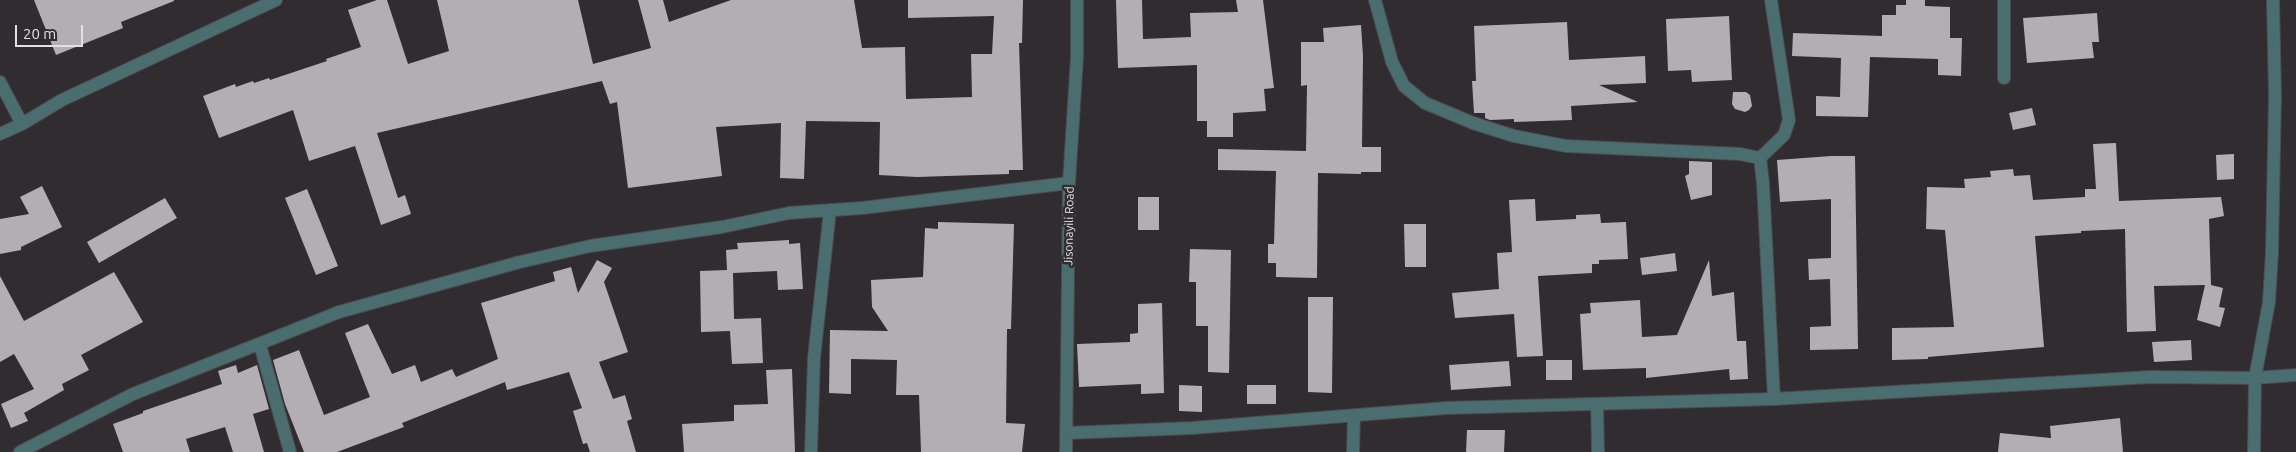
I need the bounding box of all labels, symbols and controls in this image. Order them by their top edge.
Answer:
scale bar [18,15,85,47]
text: 20 m [23,25,56,42]
street label: Jisonayili Road [1061,186,1077,266]

